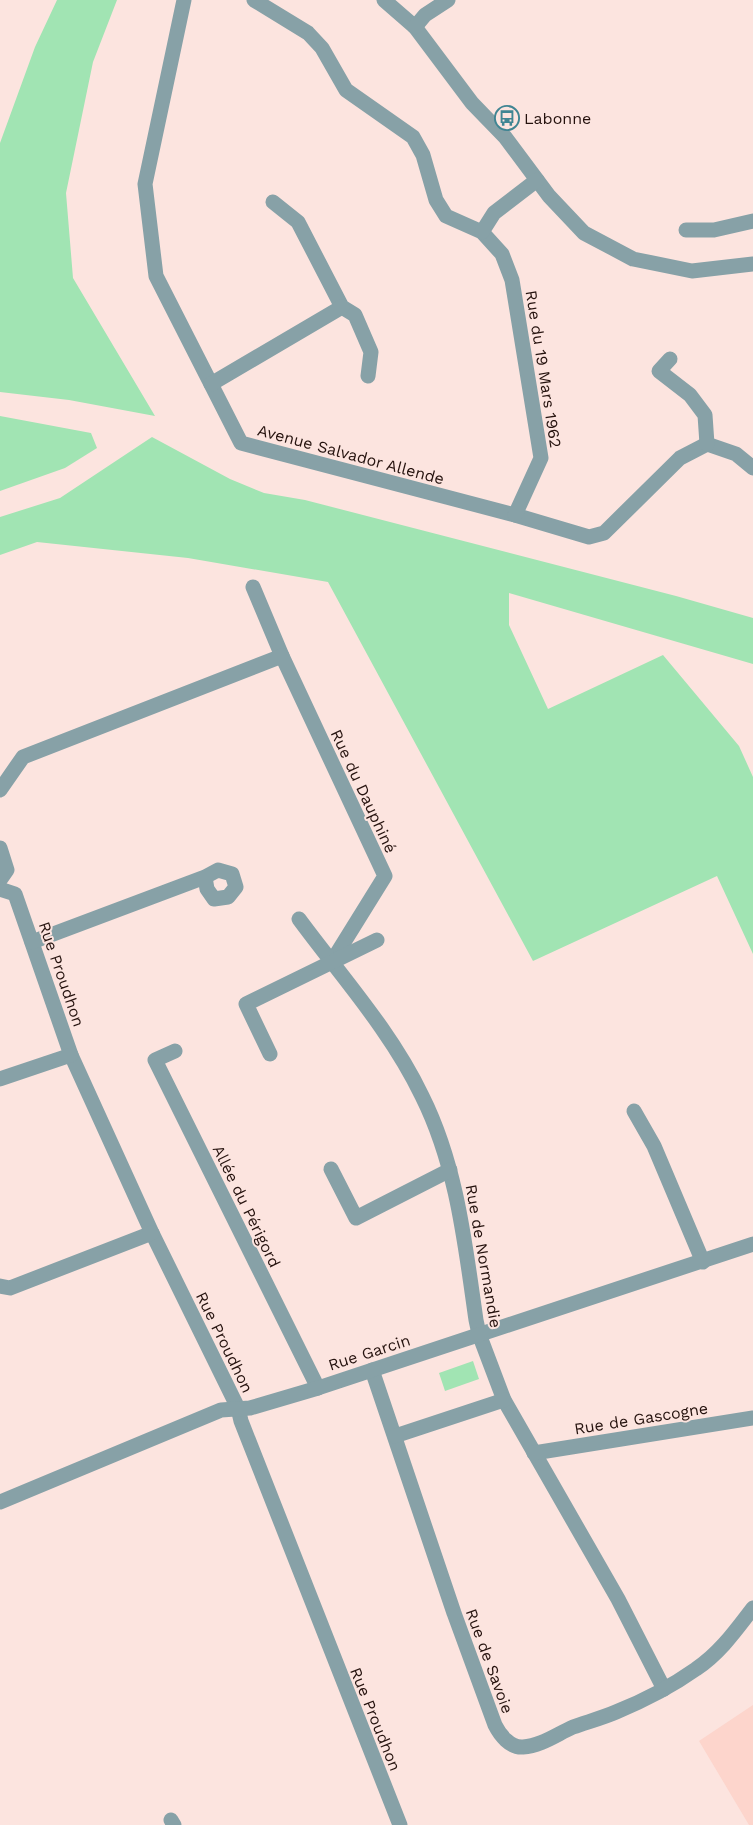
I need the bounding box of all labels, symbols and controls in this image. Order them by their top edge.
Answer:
bus stop icon: Labonne [494,105,520,131]
place label: Labonne [524,109,591,128]
street label: Rue du 19 Mars 1962 [522,289,565,449]
street label: Avenue Salvador Allende [256,420,446,489]
street label: Rue du Dauphiné [327,726,401,856]
street label: Rue Proudhon [35,919,88,1029]
street label: Allée du Périgord [209,1142,284,1270]
street label: Rue de Normandie [462,1183,505,1329]
street label: Rue Proudhon [192,1289,257,1396]
street label: Rue Garcin [326,1330,413,1375]
street label: Rue de Gascogne [573,1399,709,1438]
street label: Rue de Savoie [462,1606,517,1716]
street label: Rue Proudhon [346,1665,405,1774]

